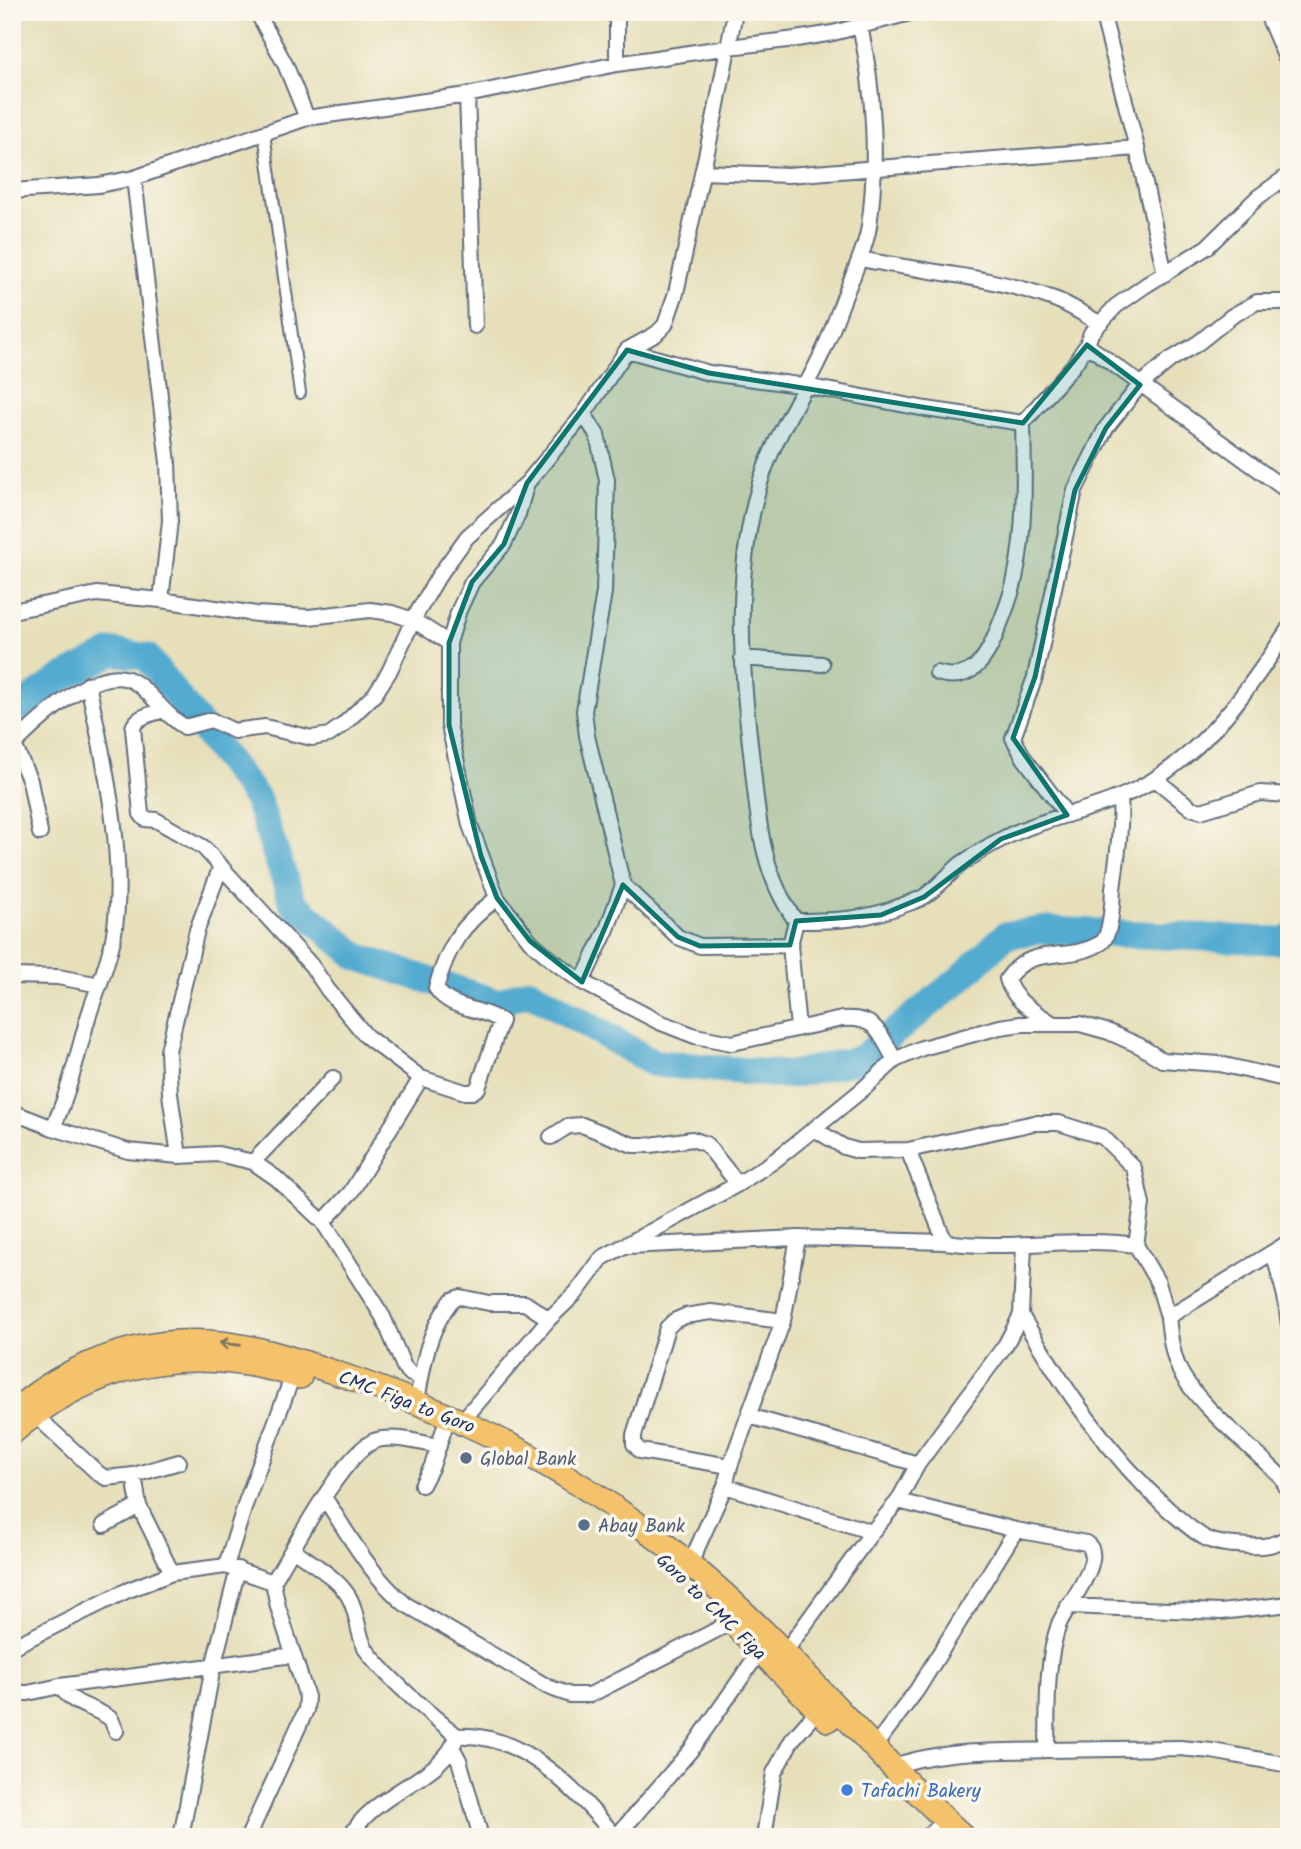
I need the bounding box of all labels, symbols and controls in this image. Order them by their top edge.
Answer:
one-way arrow [220,1338,242,1351]
street label: CMC Figa to Goro [334,1363,479,1443]
place label: Global Bank [480,1445,576,1475]
marker: Global Bank [458,1450,474,1466]
place label: Abay Bank [598,1512,685,1542]
marker: Abay Bank [576,1517,592,1533]
street label: Goro to CMC Figa [648,1547,773,1668]
place label: Tafachi Bakery [861,1777,982,1807]
marker: Tafachi Bakery [839,1782,855,1798]

